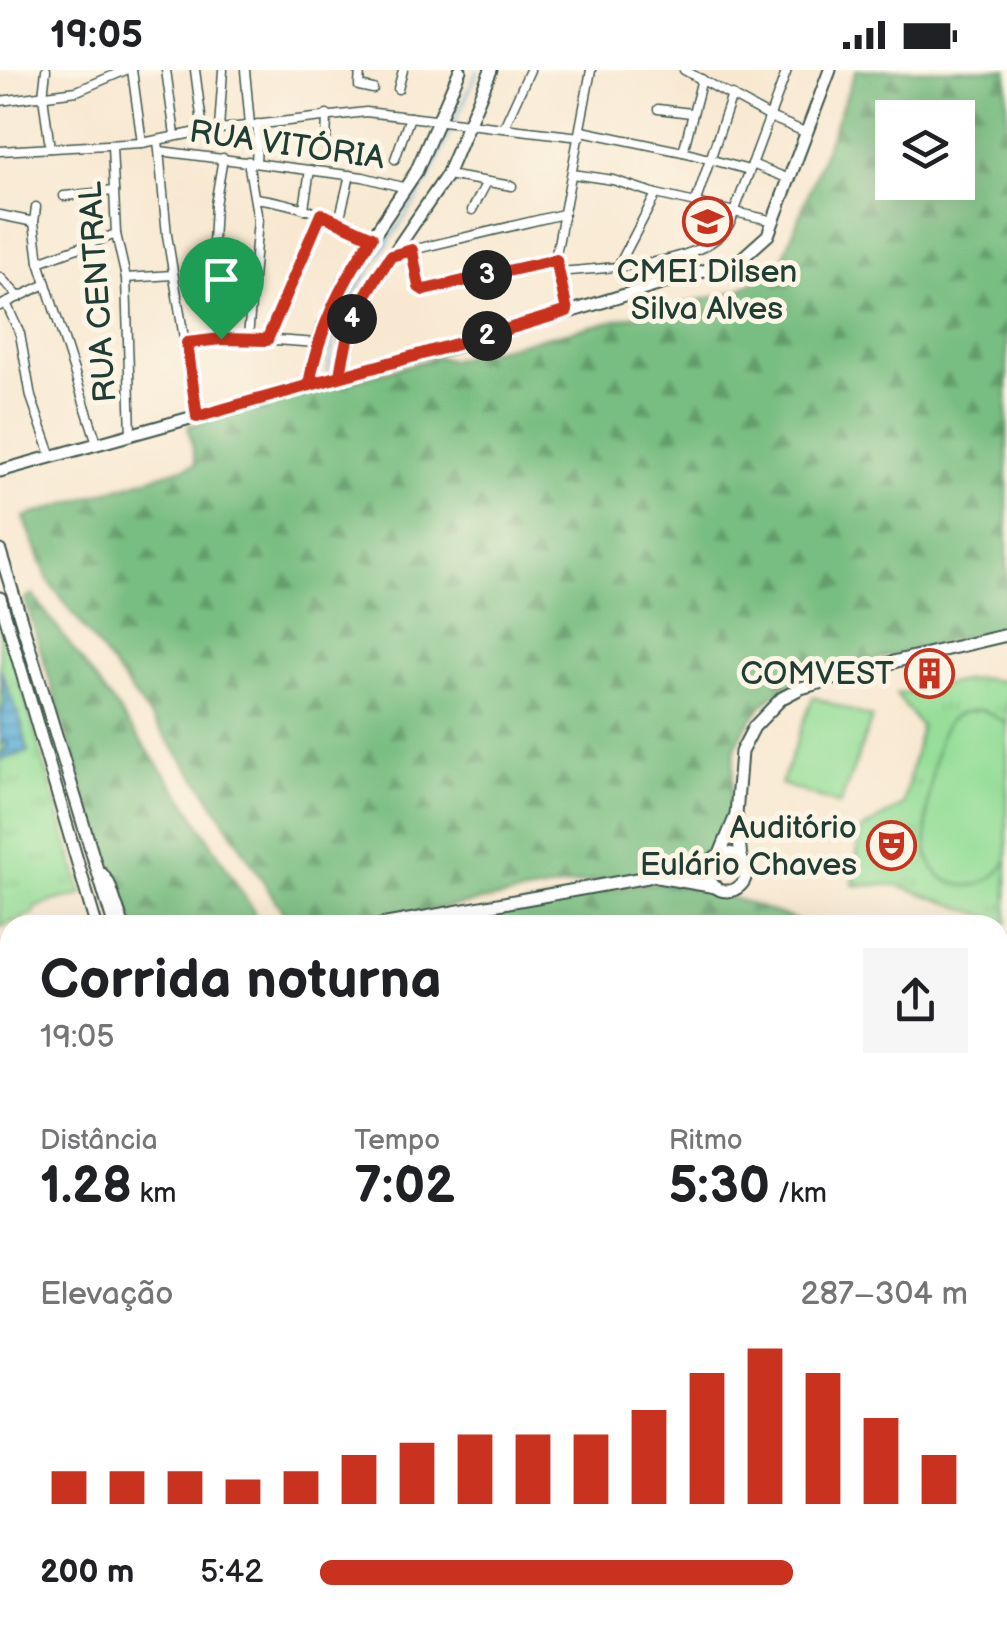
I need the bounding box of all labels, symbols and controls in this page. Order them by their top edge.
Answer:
text: 19:05 [50,13,143,58]
map controls [875,100,975,200]
button: layers [875,100,975,200]
street label: RUA VITÓRIA [187,112,387,179]
street label: RUA CENTRAL [71,180,126,404]
school or university icon: CMEI Dilsen Silva Alves [681,195,733,247]
pin [179,237,264,340]
pin: 3 [462,250,512,300]
icon: arrive [194,252,249,307]
place label: CMEI Dilsen Silva Alves [617,253,797,329]
text: 3 [479,258,495,291]
pin: 4 [327,294,377,344]
text: 4 [344,302,360,335]
pin: 2 [462,311,512,361]
text: 2 [479,319,495,352]
building icon: COMVEST [903,647,955,699]
place label: COMVEST [740,655,894,694]
place label: Auditório Eulário Chaves [640,809,857,885]
theatre icon: Auditório Eulário Chaves [866,819,918,871]
text: Corrida noturna [40,947,442,1014]
button: share [863,948,968,1053]
text: 19:05 [40,1018,115,1057]
text: Distância [40,1124,158,1157]
text: Tempo [354,1124,440,1157]
text: Ritmo [669,1124,743,1157]
text: 1.28 [40,1157,132,1217]
text: 7:02 [354,1157,455,1217]
text: 5:30 [669,1157,770,1217]
text: km [132,1177,177,1210]
text: /km [770,1177,827,1210]
text: Elevação [40,1275,173,1314]
text: 287–304 m [801,1275,968,1314]
text: 200 m [40,1553,134,1592]
text: 5:42 [200,1553,263,1592]

